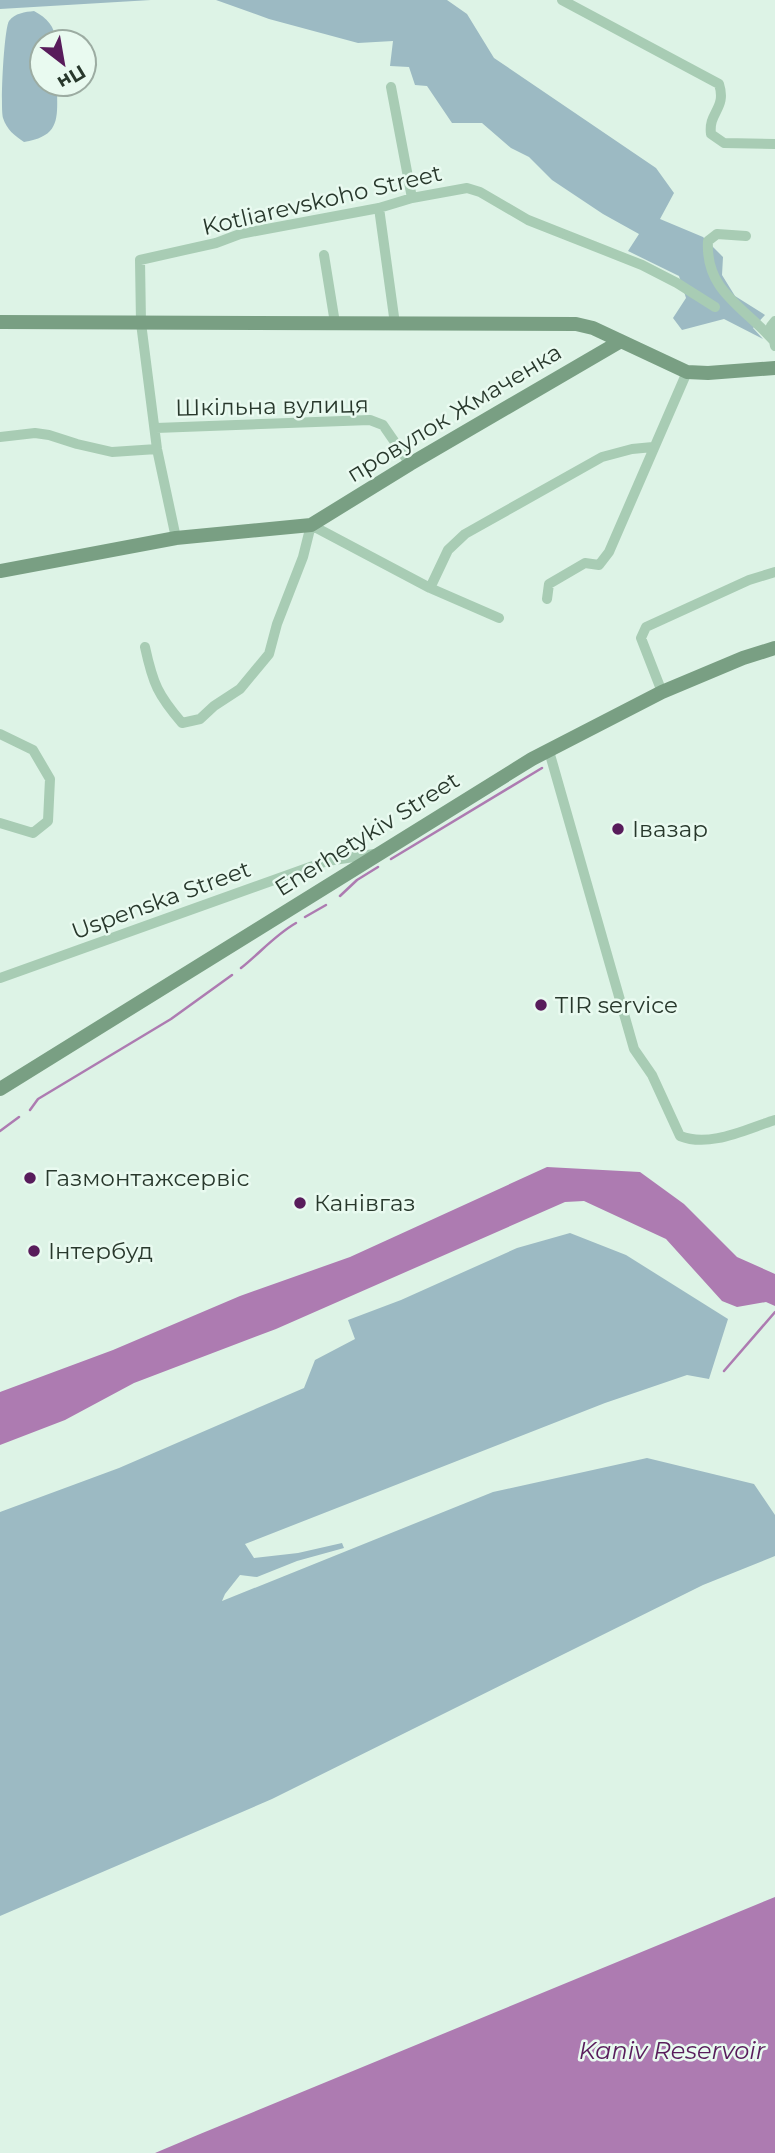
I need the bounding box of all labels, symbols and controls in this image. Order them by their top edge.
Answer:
north arrow [28,28,98,98]
text: Пн [53,60,90,94]
street label: Kotliarevskoho Street [200,159,444,241]
street label: провулок Жмаченка [342,338,566,488]
street label: Шкільна вулиця [175,390,369,422]
street label: Enerhetykiv Street [270,766,464,902]
place label: Івазар [632,815,708,843]
marker: Івазар [610,821,626,837]
street label: Uspenska Street [68,855,254,945]
place label: TIR service [555,991,678,1019]
marker: TIR service [533,997,549,1013]
place label: Газмонтажсервіс [44,1164,249,1192]
marker: Газмонтажсервіс [22,1170,38,1186]
place label: Канівгаз [314,1189,416,1217]
marker: Канівгаз [292,1195,308,1211]
place label: Інтербуд [48,1237,153,1265]
marker: Інтербуд [26,1243,42,1259]
water label: Kaniv Reservoir [579,2036,767,2065]

